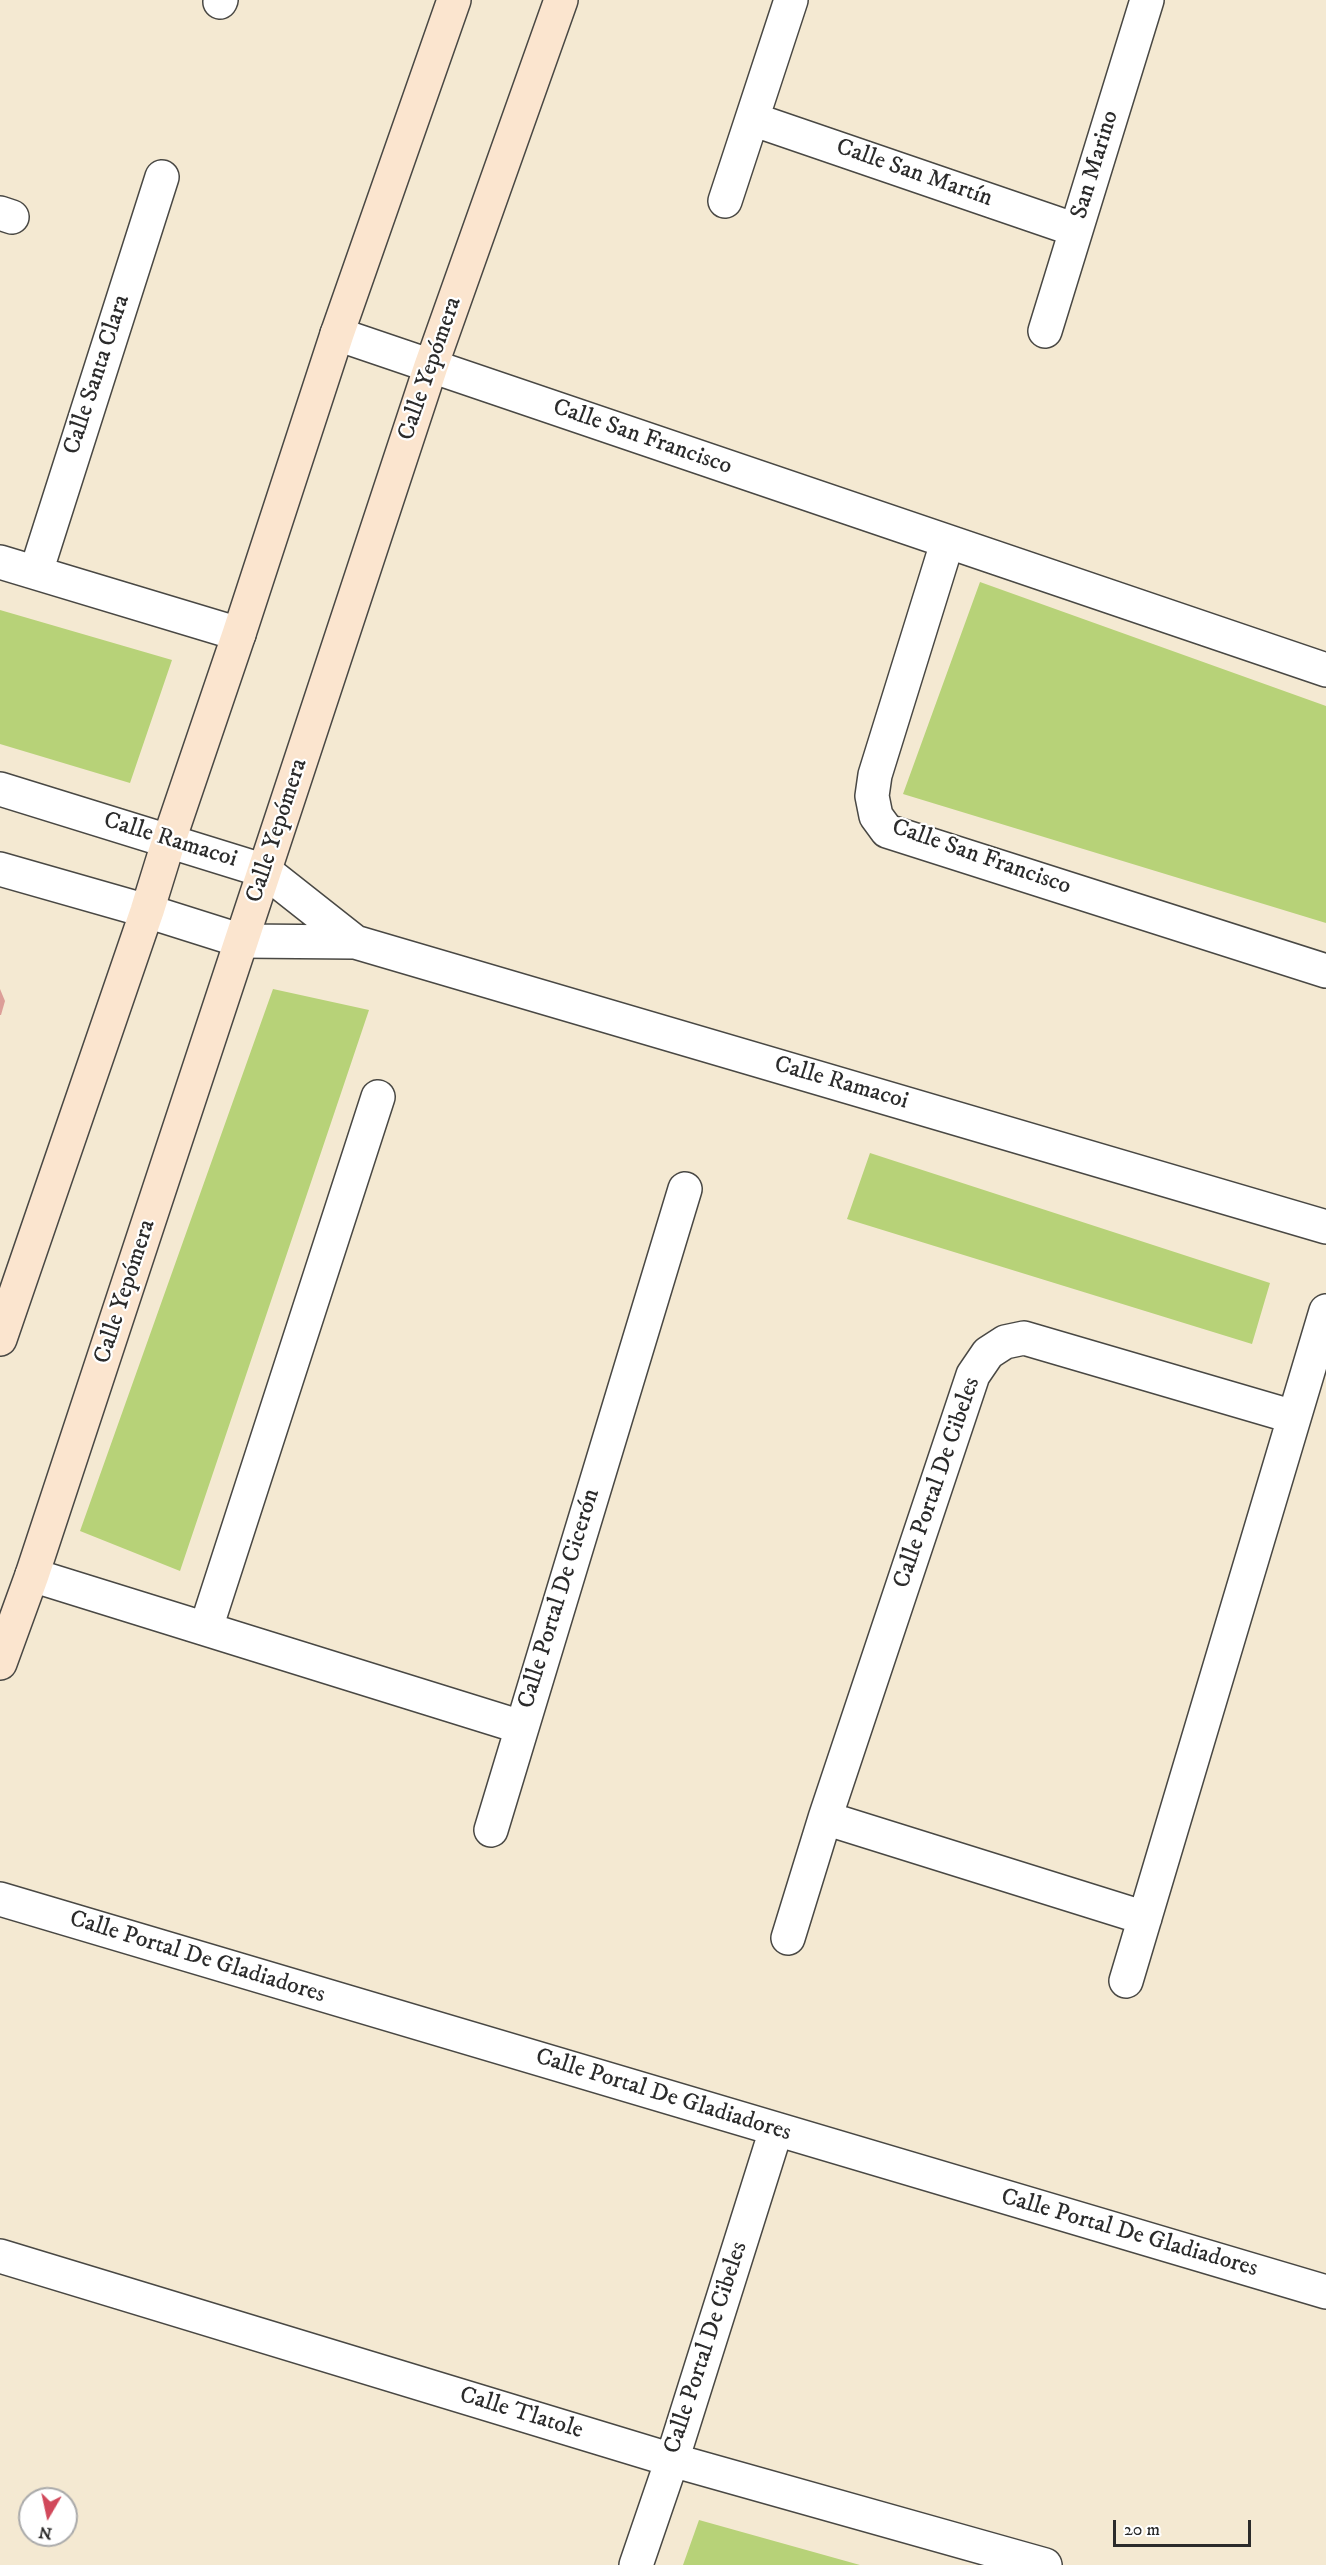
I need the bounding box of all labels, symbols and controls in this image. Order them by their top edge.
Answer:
street label: San Marino [1066,107,1126,223]
street label: Calle San Martín [832,134,996,214]
street label: Calle Santa Clara [59,291,137,459]
street label: Calle Yepómera [393,293,469,445]
street label: Calle San Francisco [549,394,735,482]
street label: Calle Yepómera [241,755,315,907]
street label: Calle Ramacoi [100,807,240,875]
street label: Calle San Francisco [888,814,1074,902]
street label: Calle Ramacoi [771,1051,911,1117]
street label: Calle Yepómera [89,1216,163,1368]
street label: Calle Portal De Cibeles [888,1374,988,1592]
street label: Calle Portal De Cicerón [513,1486,607,1712]
street label: Calle Portal De Gladiadores [66,1905,328,2011]
street label: Calle Portal De Gladiadores [532,2043,794,2149]
street label: Calle Portal De Gladiadores [997,2184,1261,2284]
street label: Calle Portal De Cibeles [659,2238,755,2458]
street label: Calle Tlatole [456,2382,586,2446]
north arrow [18,2487,78,2547]
scale bar [1116,2508,1254,2546]
text: 20 m [1124,2519,1160,2541]
text: N [37,2522,54,2544]

